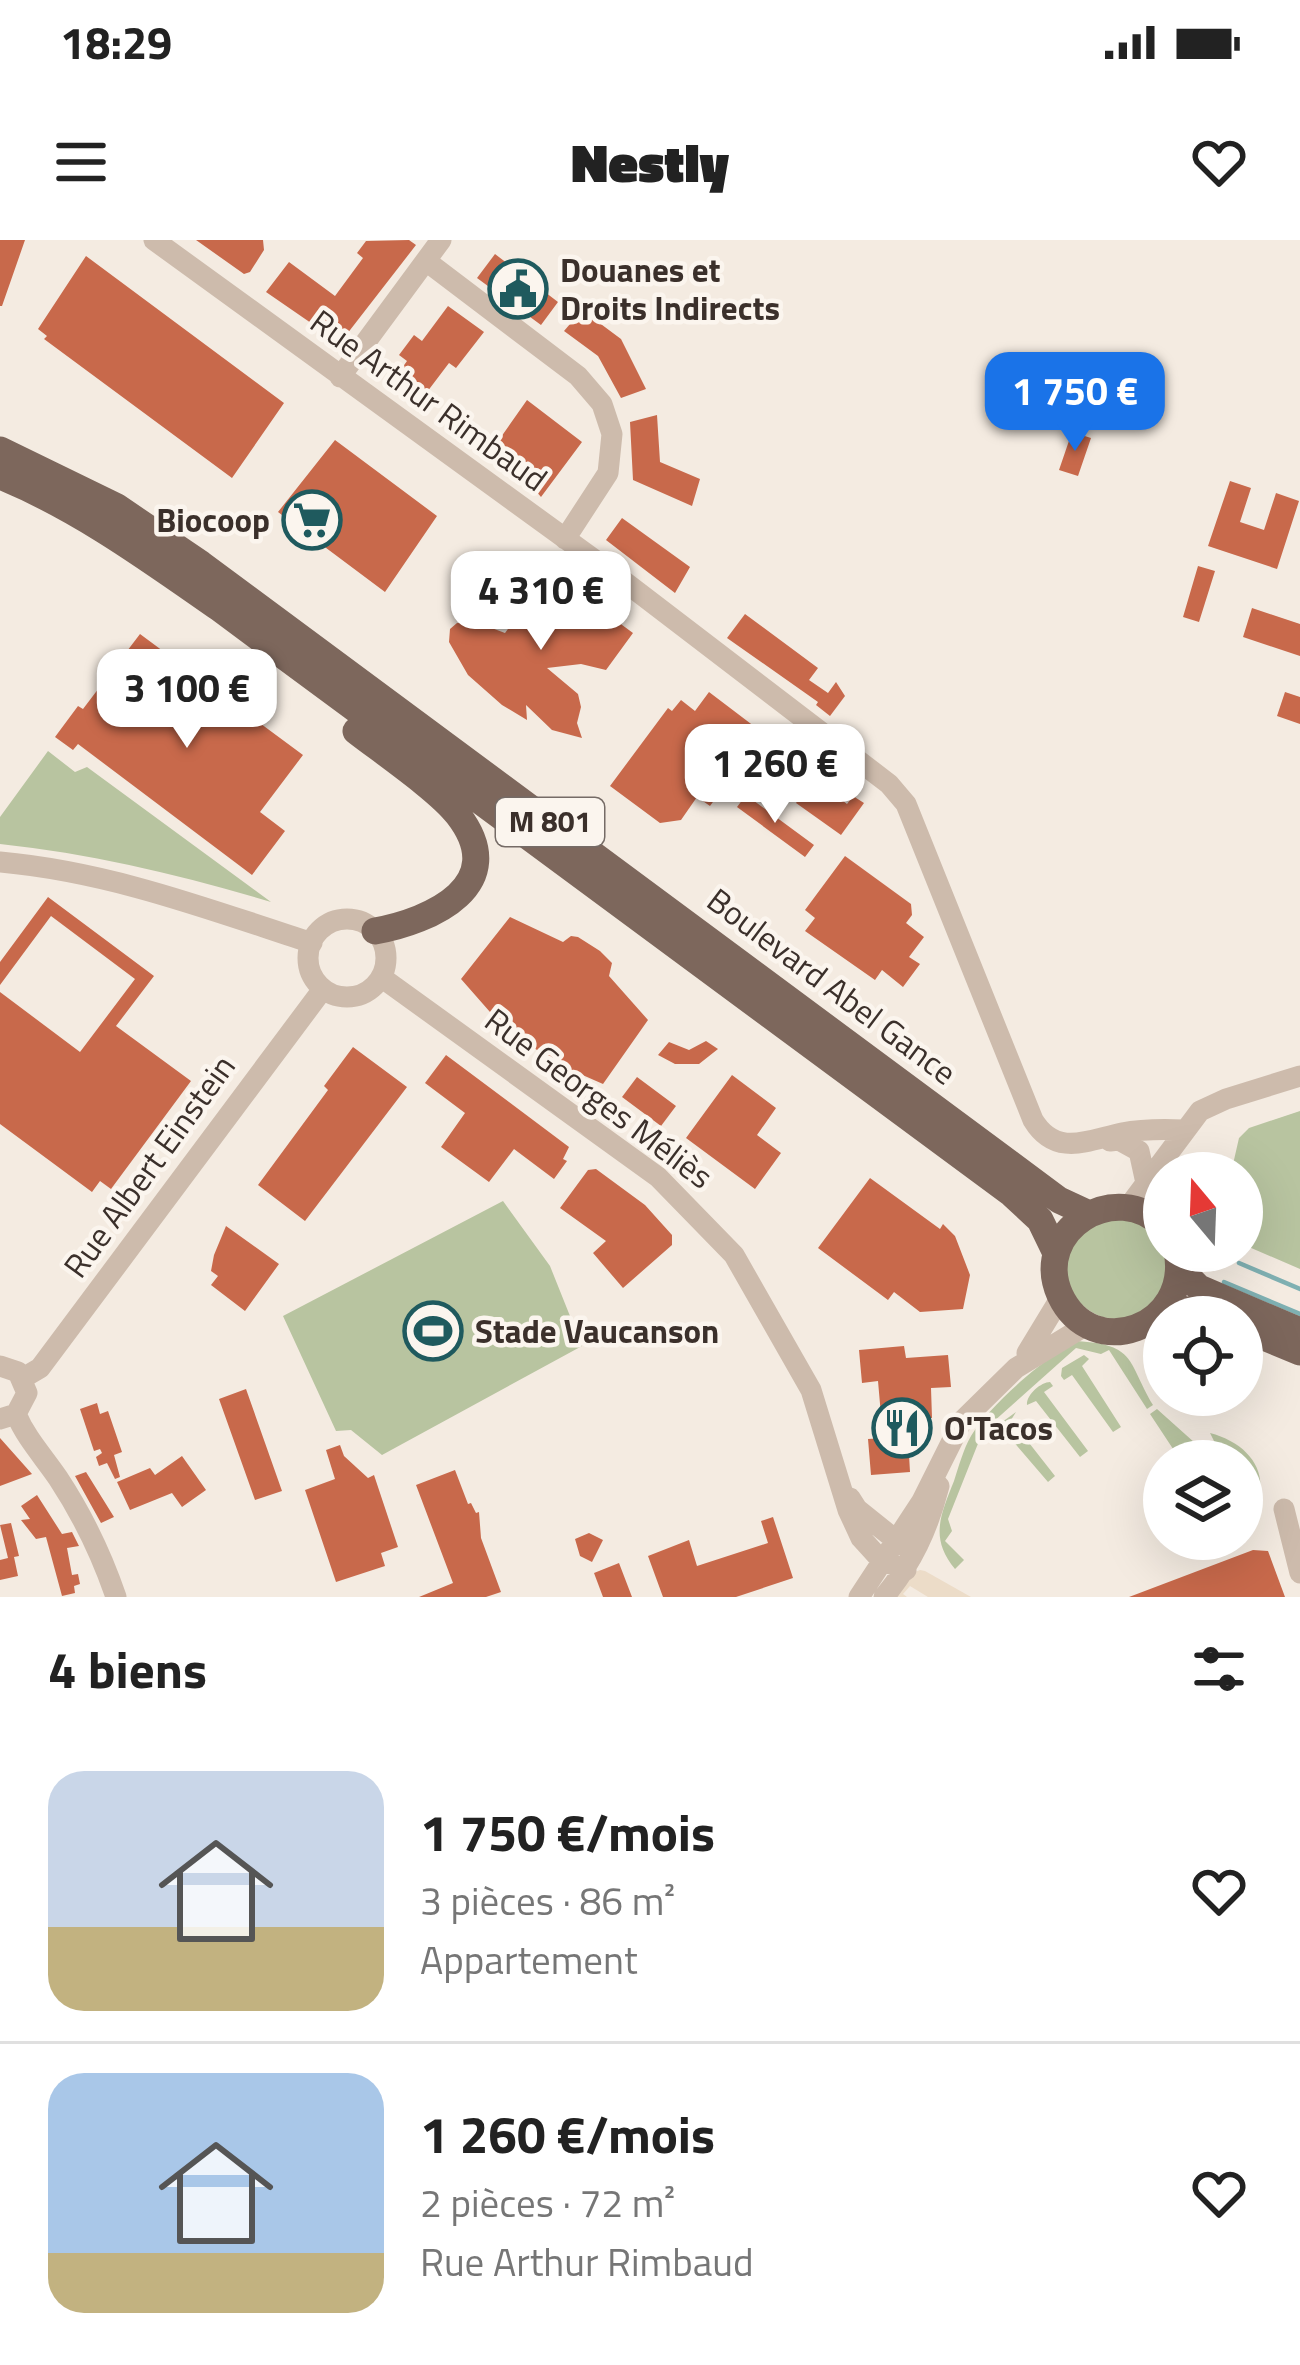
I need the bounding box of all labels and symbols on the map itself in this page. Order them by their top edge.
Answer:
place label: Douanes et Droits Indirects [560,245,780,333]
public building icon: Douanes et Droits Indirects [487,258,549,320]
street label: Rue Arthur Rimbaud [300,297,558,503]
pin: 1 750 € [964,352,1186,454]
supermarket icon: Biocoop [281,489,343,551]
place label: Biocoop [156,495,270,545]
pin: 4 310 € [430,551,652,653]
pin: 3 100 € [76,649,298,751]
pin: 1 260 € [664,724,886,826]
road number: M 801 [496,798,604,846]
street label: Boulevard Abel Gance [697,875,967,1097]
street label: Rue Georges Méliès [474,995,724,1201]
street label: Rue Albert Einstein [51,1044,247,1288]
north arrow [1143,1152,1263,1272]
sports icon: Stade Vaucanson [402,1300,464,1362]
place label: Stade Vaucanson [475,1306,719,1356]
restaurant icon: O'Tacos [871,1397,933,1459]
place label: O'Tacos [944,1403,1053,1453]

